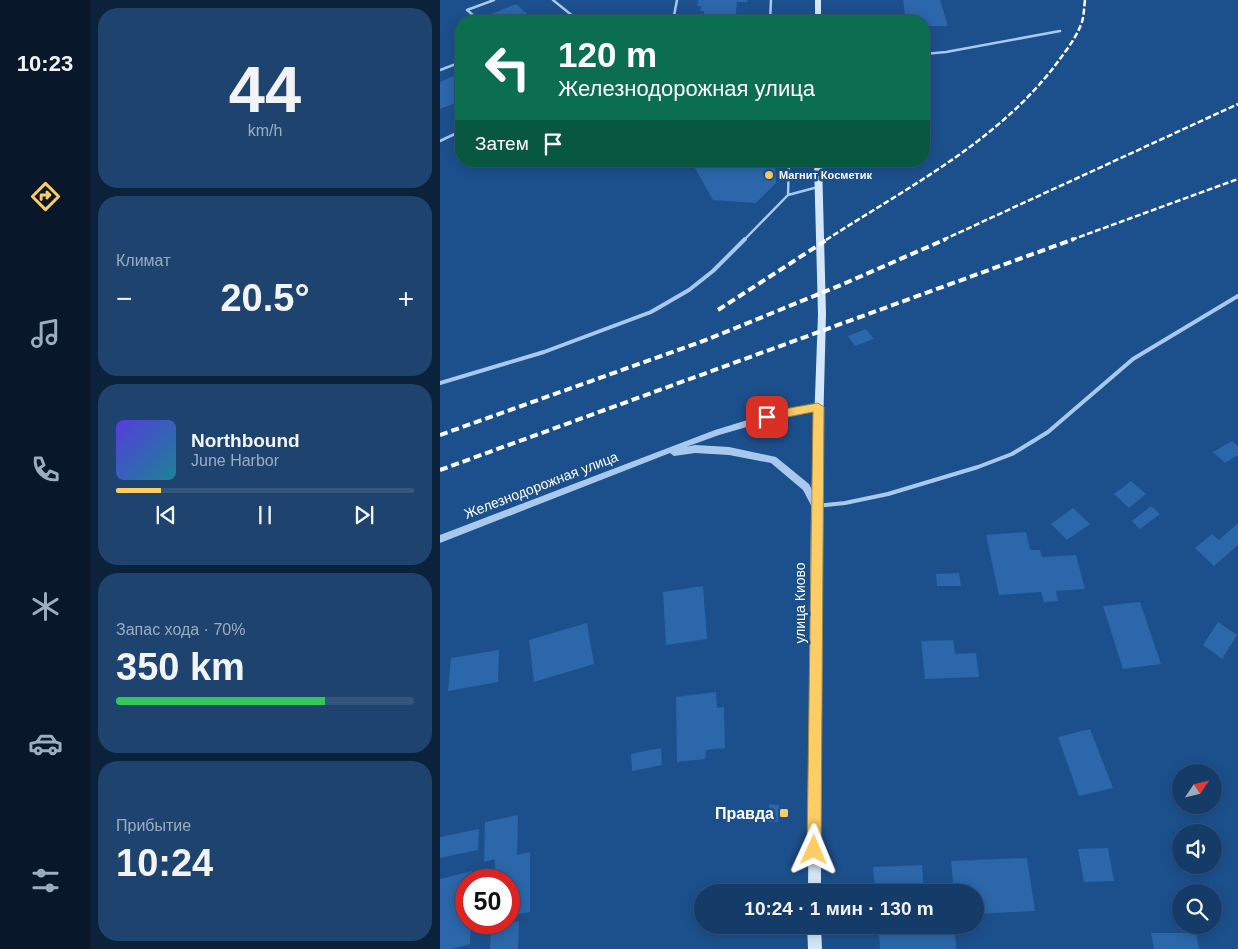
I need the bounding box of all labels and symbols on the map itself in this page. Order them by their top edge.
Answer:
marker: Магнит Косметик [763,169,775,181]
place label: Магнит Косметик [779,169,873,181]
pin [746,396,788,438]
street label: Железнодорожная улица [462,448,620,522]
street label: улица Киово [792,562,808,644]
north arrow [1172,764,1222,814]
place label: Правда [715,805,774,822]
marker: Правда [778,807,790,819]
position arrow [787,823,839,875]
speed limit sign: 50 [455,869,520,934]

